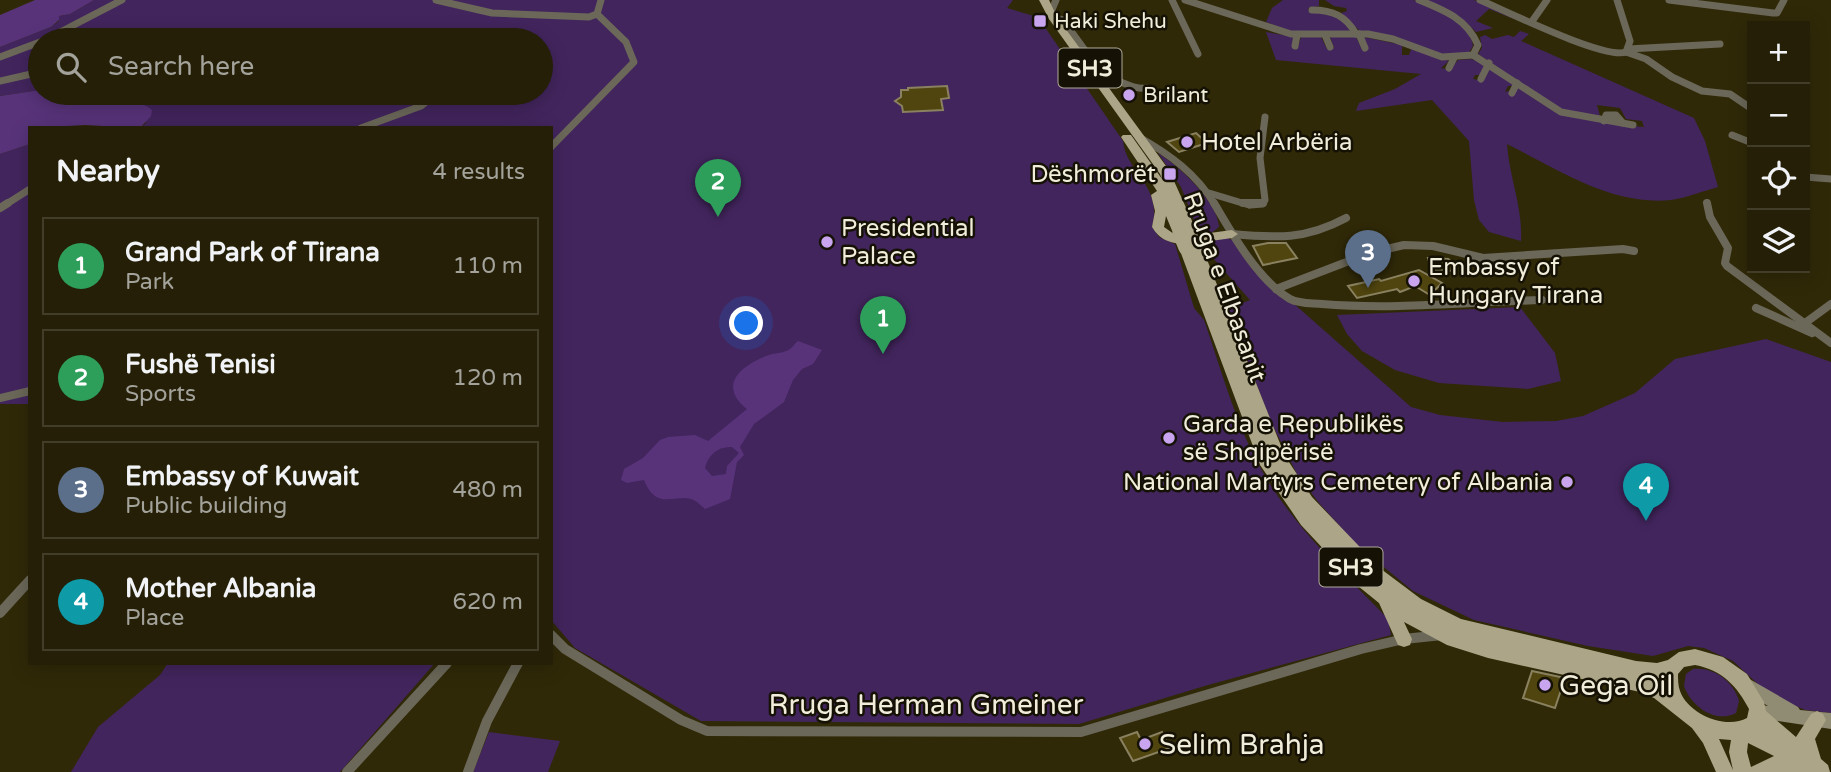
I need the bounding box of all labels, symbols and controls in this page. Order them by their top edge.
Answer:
place label: Haki Shehu [1054,9,1167,34]
marker: Haki Shehu [1032,13,1048,29]
map controls [1747,21,1810,273]
button: + [1747,21,1810,84]
search box [28,28,553,105]
icon: search [52,48,90,86]
road number: SH3 [1058,48,1122,88]
text: Search here [108,51,254,82]
place label: Brilant [1143,83,1208,108]
button: − [1747,84,1810,147]
marker: Brilant [1121,87,1137,103]
place label: Hotel Arbëria [1201,128,1352,157]
marker: Hotel Arbëria [1179,134,1195,150]
button: locate [1747,147,1810,210]
text: Nearby [56,153,160,190]
text: 4 results [432,158,525,186]
pin: 2 [695,159,741,217]
place label: Dëshmorët [1031,160,1156,189]
marker: Dëshmorët [1162,166,1178,182]
street label: Rruga e Elbasanit [1177,188,1272,386]
button: layers [1747,210,1810,273]
place label: Presidential Palace [841,214,975,271]
pin: 3 [1345,230,1391,288]
marker: Presidential Palace [819,234,835,250]
text: Grand Park of Tirana [125,237,380,268]
text: 1 [74,252,88,280]
text: 110 m [453,252,523,280]
place label: Embassy of Hungary Tirana [1428,253,1603,310]
text: Park [125,268,174,296]
marker: Embassy of Hungary Tirana [1406,273,1422,289]
pin: 1 [860,296,906,354]
your location [729,306,763,340]
text: Fushë Tenisi [125,349,276,380]
text: 2 [74,364,88,392]
text: 120 m [453,364,523,392]
text: Sports [125,380,196,408]
place label: Garda e Republikës së Shqipërisë [1183,410,1404,467]
marker: Garda e Republikës së Shqipërisë [1161,430,1177,446]
text: Embassy of Kuwait [125,461,359,492]
pin: 4 [1623,463,1669,521]
place label: National Martyrs Cemetery of Albania [1123,468,1553,497]
marker: National Martyrs Cemetery of Albania [1559,474,1575,490]
text: 3 [74,476,88,504]
text: 480 m [453,476,523,504]
text: Public building [125,492,287,520]
road number: SH3 [1320,548,1382,586]
text: Mother Albania [125,573,316,604]
text: 4 [74,588,88,616]
text: 620 m [453,588,523,616]
text: Place [125,604,184,632]
place label: Gega Oil [1559,669,1673,703]
marker: Gega Oil [1537,677,1553,693]
street label: Rruga Herman Gmeiner [769,688,1084,722]
place label: Selim Brahja [1159,728,1325,762]
marker: Selim Brahja [1137,736,1153,752]

